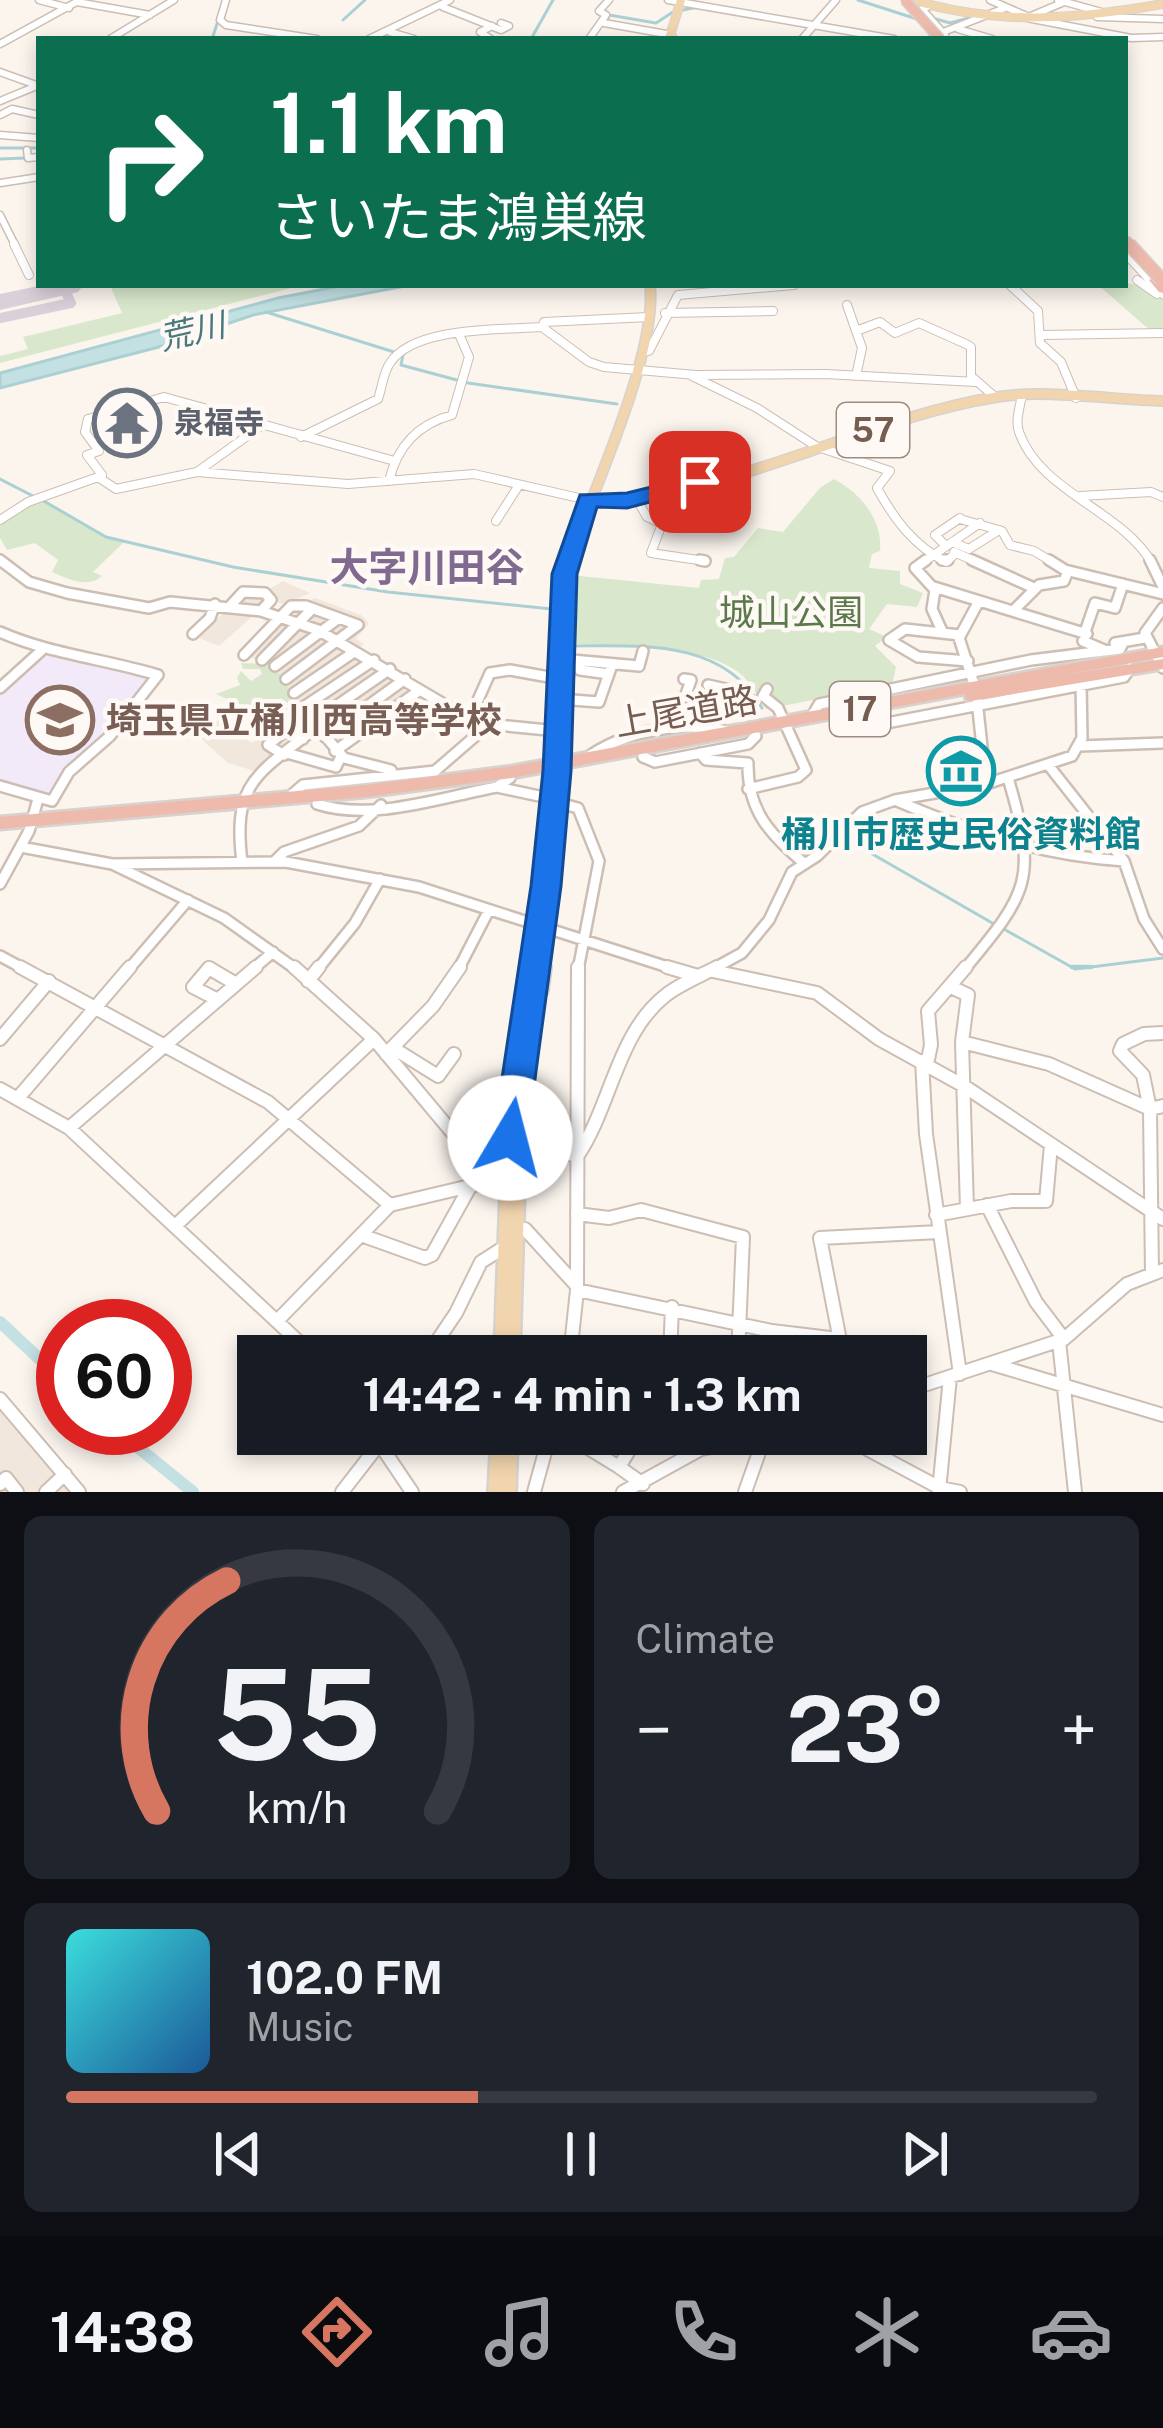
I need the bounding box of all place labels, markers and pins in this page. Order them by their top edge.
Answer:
temple icon: 泉福寺 [92,388,162,458]
place label: 泉福寺 [174,404,264,440]
pin [649,431,751,533]
school or university icon: 埼玉県立桶川西高等学校 [25,685,95,755]
place label: 埼玉県立桶川西高等学校 [106,699,502,741]
museum icon: 桶川市歴史民俗資料館 [926,736,996,806]
place label: 桶川市歴史民俗資料館 [781,813,1141,855]

